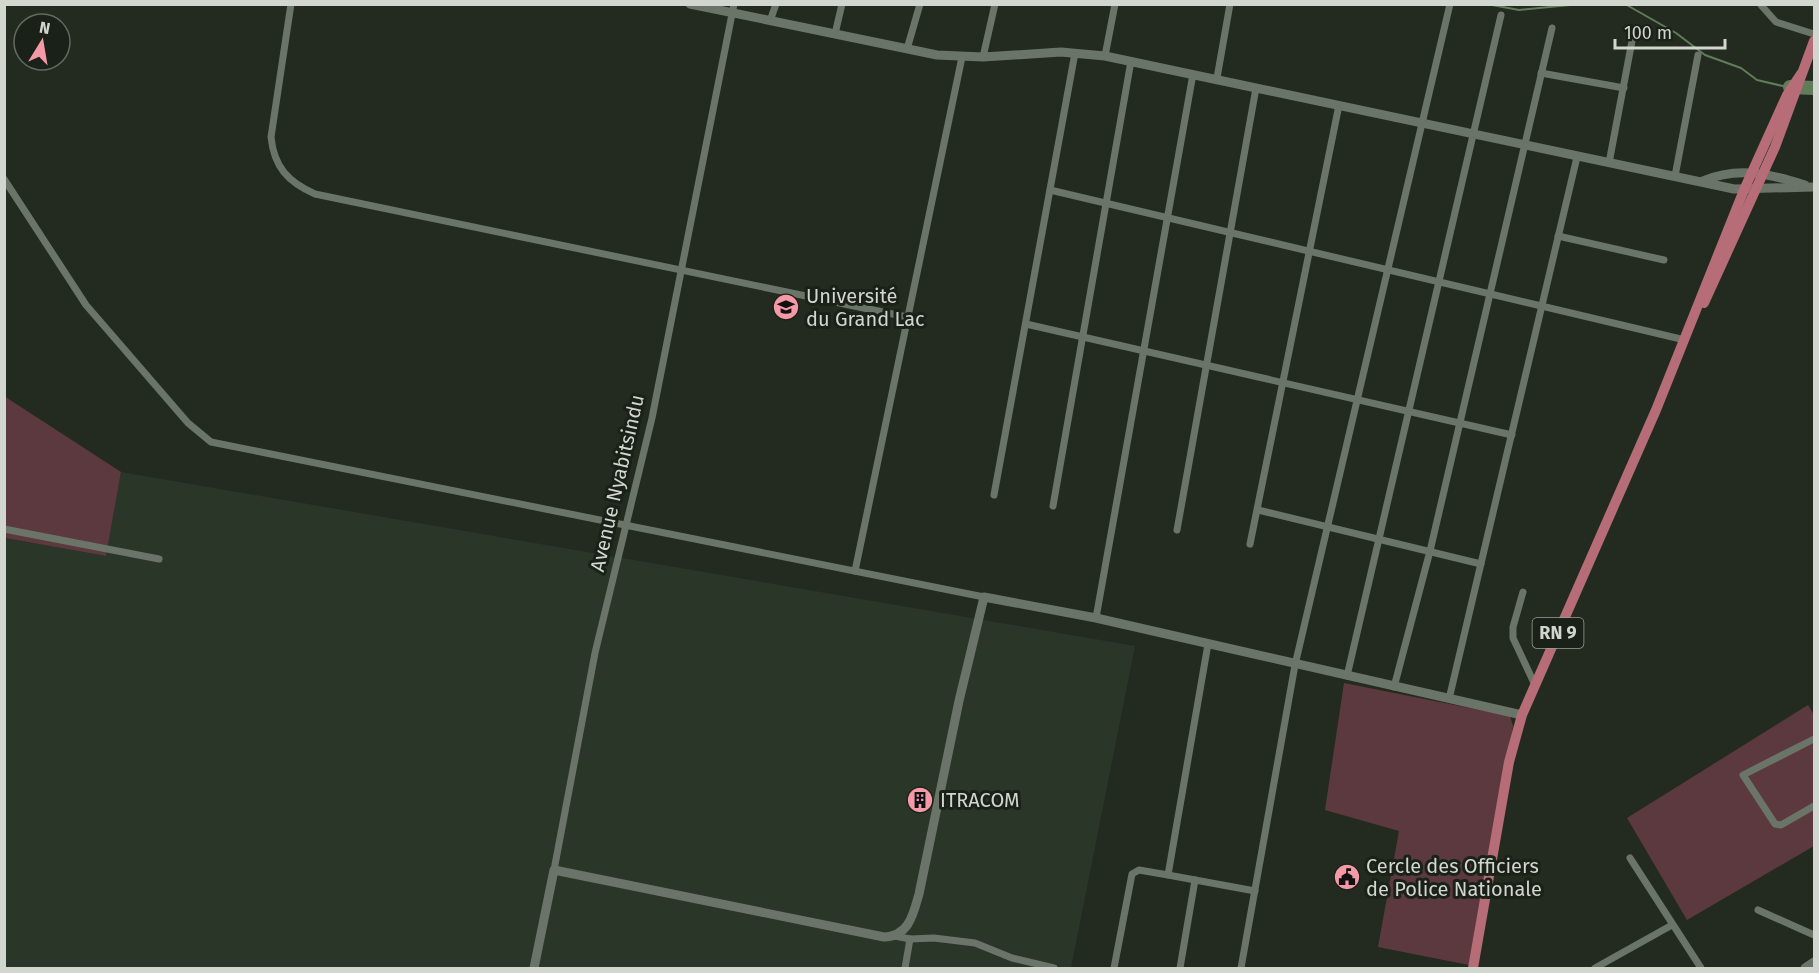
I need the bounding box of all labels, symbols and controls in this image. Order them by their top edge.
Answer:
north arrow [12,12,72,72]
scale bar [1615,12,1724,50]
text: N [38,17,52,38]
text: 100 m [1624,22,1672,44]
place label: Université du Grand Lac [806,284,925,331]
school or university icon: Université du Grand Lac [771,292,801,322]
street label: Avenue Nyabitsindu [585,392,649,574]
road number: RN 9 [1532,618,1584,648]
building icon: ITRACOM [905,785,935,815]
place label: ITRACOM [940,788,1020,812]
place label: Cercle des Officiers de Police Nationale [1366,854,1542,901]
public building icon: Cercle des Officiers de Police Nationale [1332,862,1362,892]

